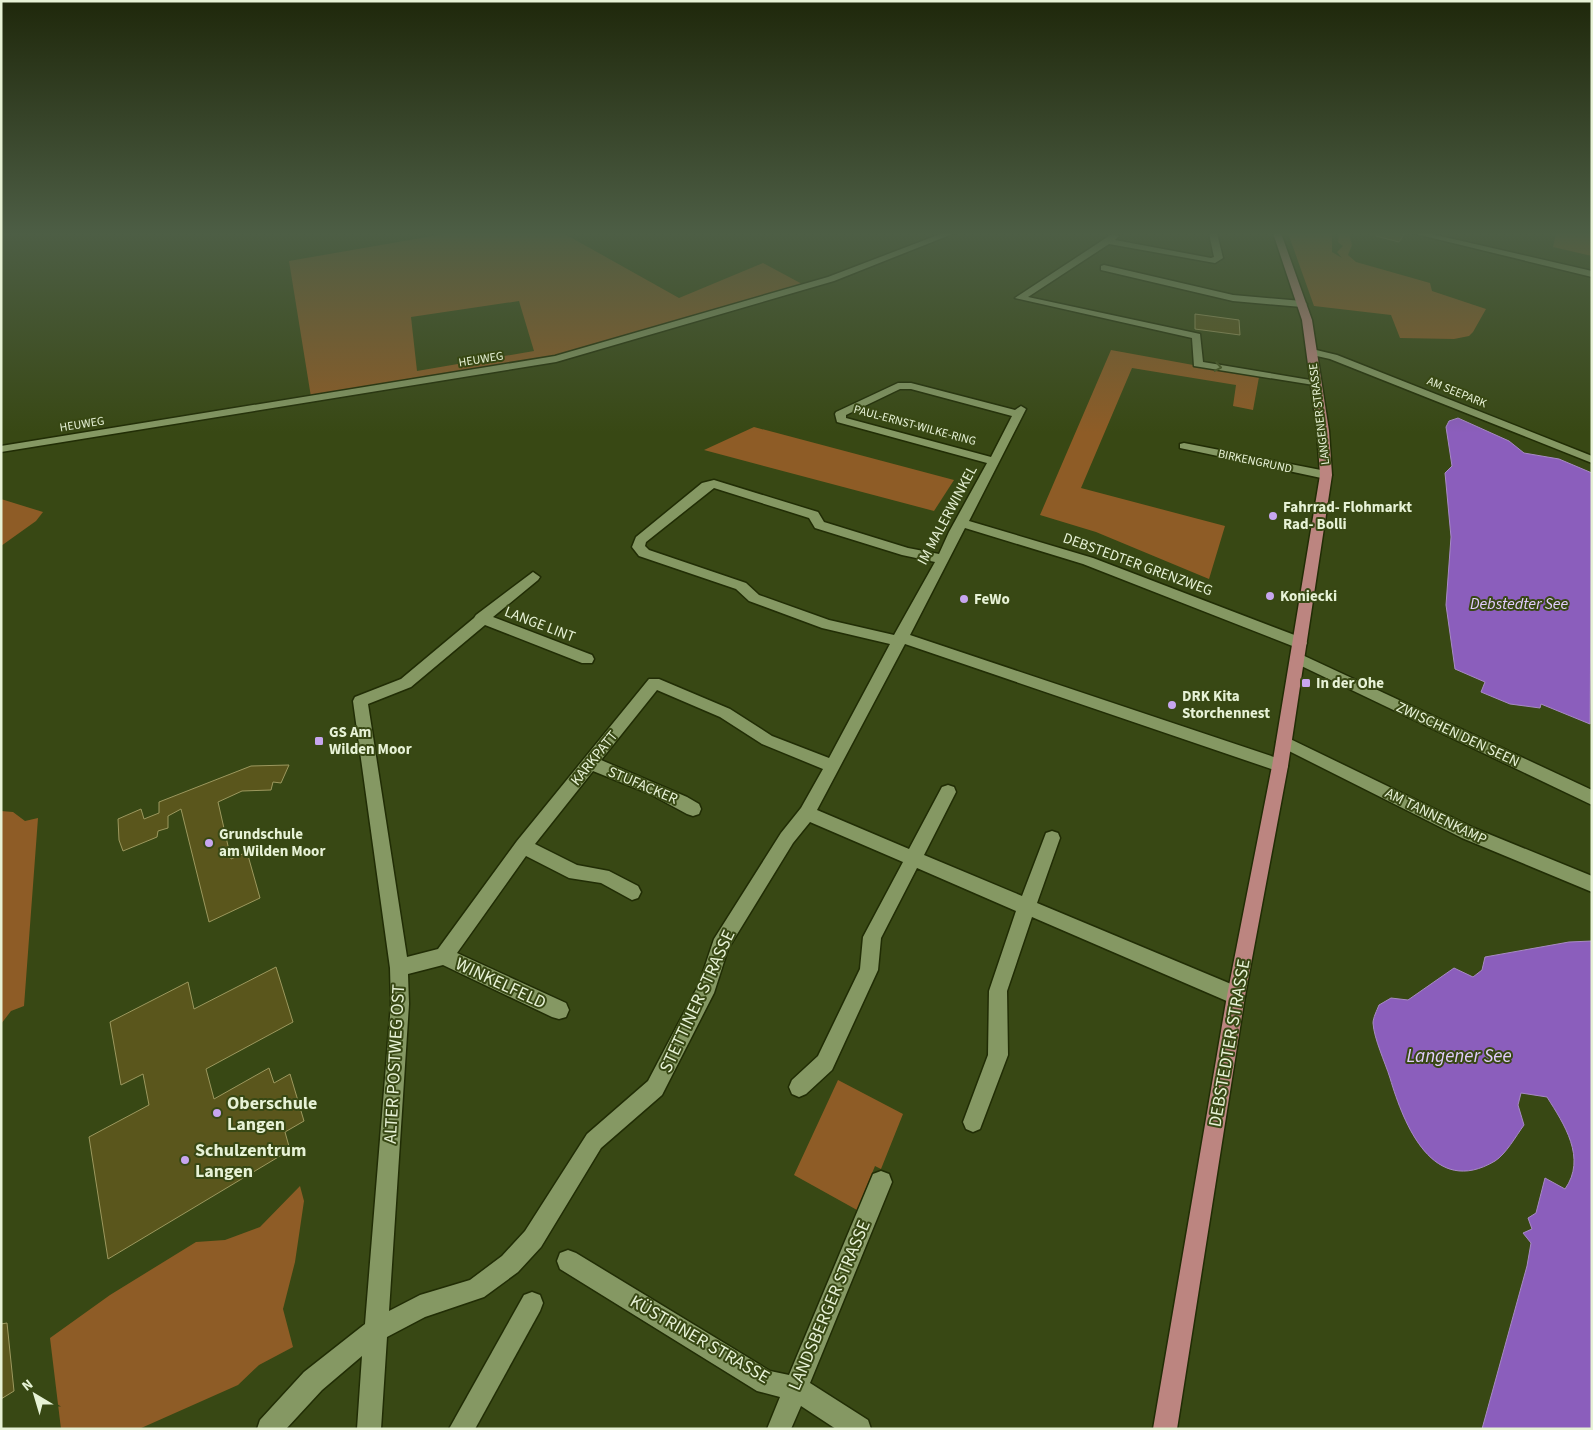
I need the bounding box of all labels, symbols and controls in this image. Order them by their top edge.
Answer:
street label: HEUWEG [457,348,505,371]
one-way arrow [1213,362,1222,372]
street label: LANGENER STRASSE [1305,362,1334,466]
street label: AM SEEPARK [1424,373,1489,412]
street label: PAUL-ERNST-WILKE-RING [852,401,978,450]
street label: HEUWEG [58,413,106,436]
street label: BIRKENGRUND [1216,445,1293,478]
street label: IM MALERWINKEL [912,462,983,569]
place label: Fahrrad- Flohmarkt Rad- Bolli [1283,497,1412,535]
marker: Fahrrad- Flohmarkt Rad- Bolli [1267,510,1279,522]
street label: DEBSTEDTER GRENZWEG [1060,528,1216,601]
place label: Koniecki [1280,586,1337,607]
place label: FeWo [974,589,1010,610]
marker: Koniecki [1264,590,1276,602]
marker: FeWo [958,593,970,605]
water label: Debstedter See [1470,593,1568,615]
street label: LANGE LINT [501,601,578,648]
place label: In der Ohe [1316,673,1384,694]
marker: In der Ohe [1300,677,1312,689]
place label: DRK Kita Storchennest [1182,686,1270,724]
street label: ZWISCHEN DEN SEEN [1393,697,1523,772]
marker: DRK Kita Storchennest [1166,699,1178,711]
place label: GS Am Wilden Moor [329,722,412,760]
street label: KARKPATT [566,726,623,790]
marker: GS Am Wilden Moor [313,735,325,747]
street label: STUFACKER [605,761,681,810]
street label: AM TANNENKAMP [1381,783,1490,850]
place label: Grundschule am Wilden Moor [219,824,325,862]
marker: Grundschule am Wilden Moor [203,837,215,849]
street label: STETTINER STRASSE [653,926,741,1077]
street label: WINKELFELD [451,952,550,1015]
street label: DEBSTEDTER STRASSE [1202,957,1257,1129]
street label: ALTER POSTWEG OST [378,983,411,1144]
water label: Langener See [1406,1043,1512,1070]
place label: Oberschule Langen [227,1091,317,1137]
marker: Oberschule Langen [211,1107,223,1119]
place label: Schulzentrum Langen [195,1138,307,1184]
marker: Schulzentrum Langen [179,1154,191,1166]
street label: LANDSBERGER STRASSE [782,1216,877,1394]
street label: KÜSTRINER STRASSE [625,1289,774,1390]
north arrow [10,1370,60,1420]
text: N [18,1375,37,1396]

